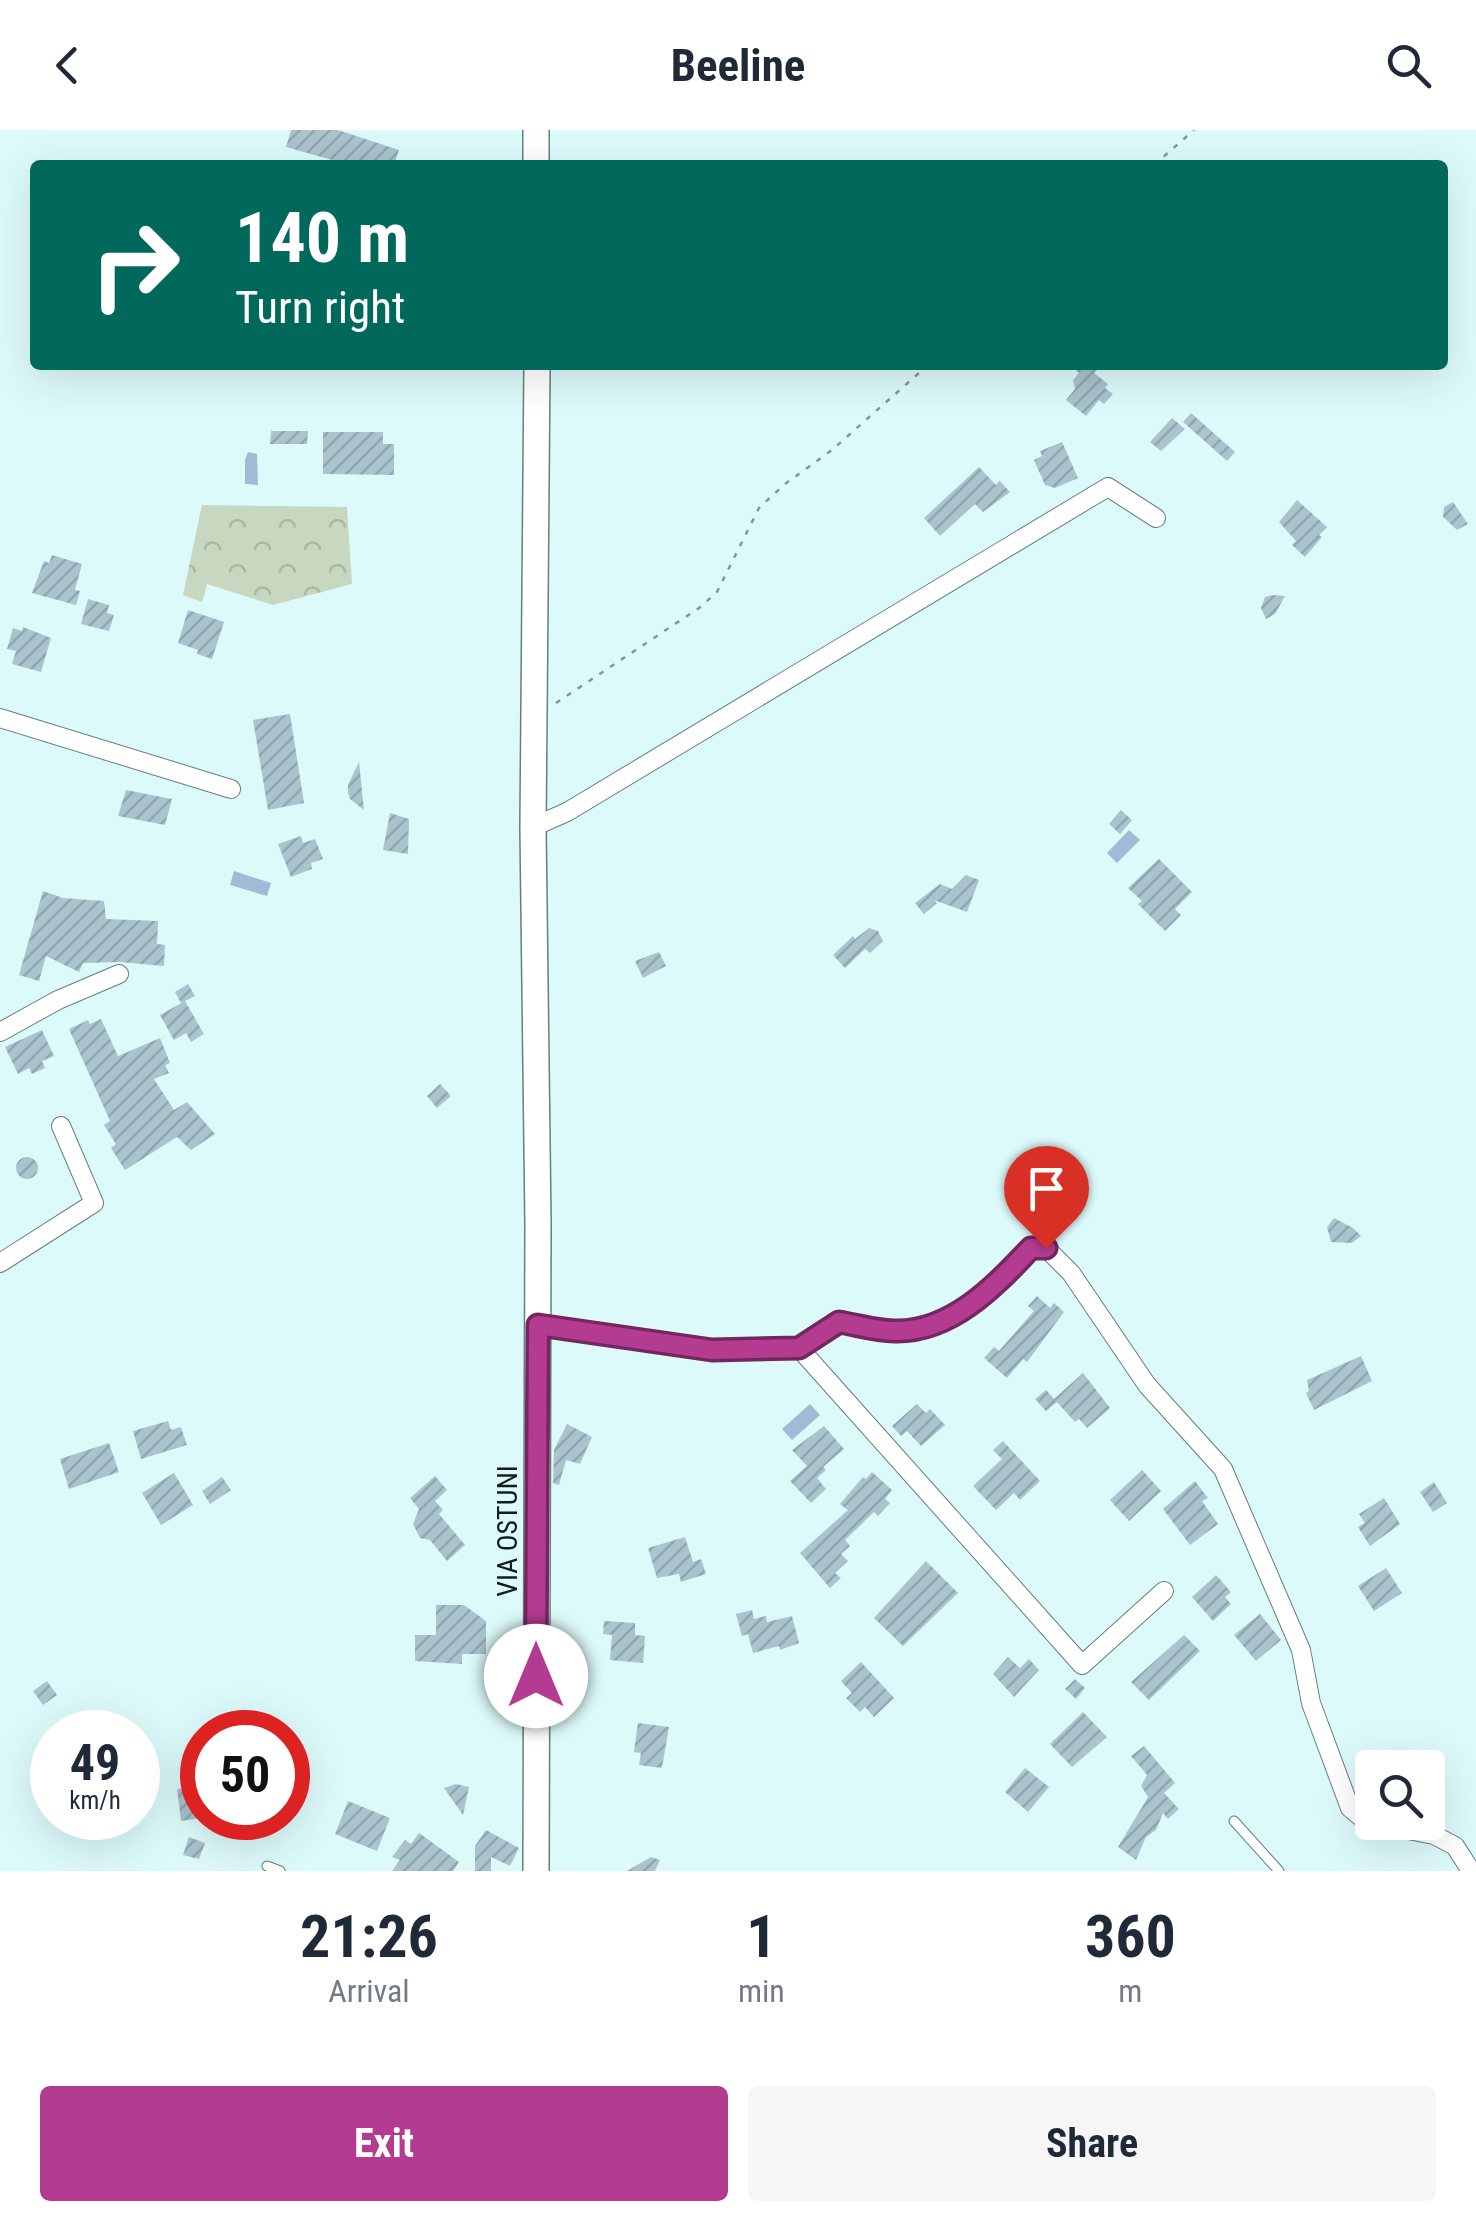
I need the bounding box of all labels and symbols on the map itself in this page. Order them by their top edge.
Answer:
pin [1004,1146,1089,1249]
street label: VIA OSTUNI [491,1465,524,1597]
position arrow [484,1624,588,1728]
speed limit sign: 50 [180,1710,310,1840]

